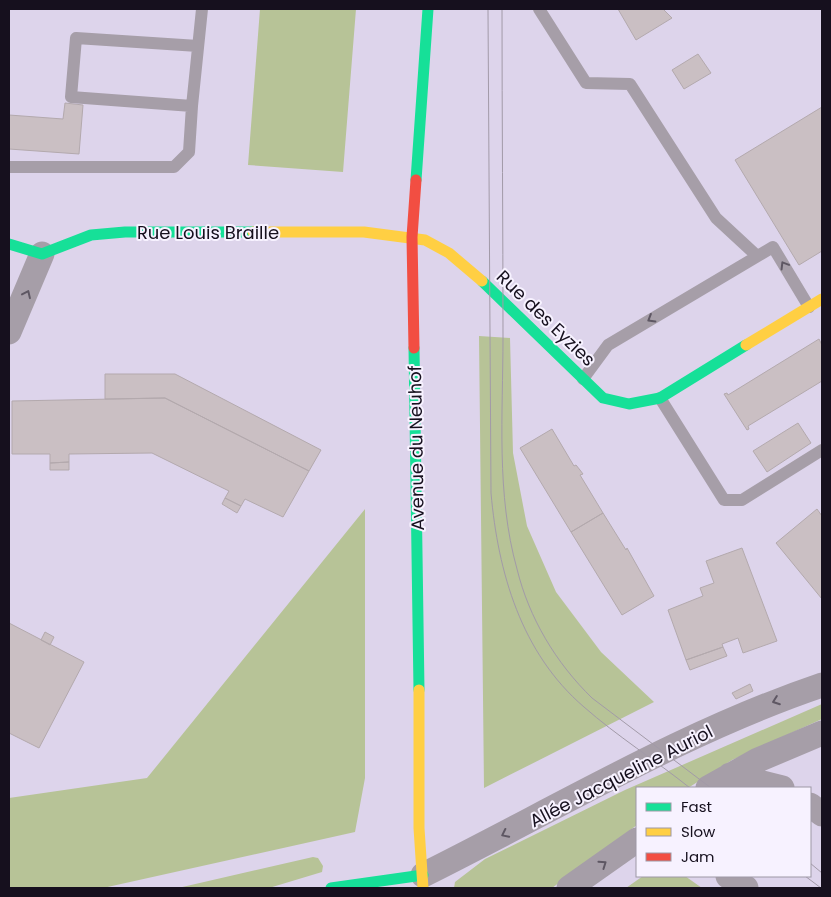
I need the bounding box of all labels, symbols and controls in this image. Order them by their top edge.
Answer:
street label: Rue Louis Braille [137,220,279,245]
one-way arrow [780,261,790,270]
street label: Rue des Eyzies [491,264,601,372]
one-way arrow [20,290,31,299]
one-way arrow [648,313,657,323]
street label: Avenue du Neuhof [402,365,430,531]
one-way arrow [772,695,781,705]
street label: Allée Jacqueline Auriol [525,719,717,833]
legend [636,787,811,877]
text: Fast [681,796,712,817]
text: Slow [681,821,716,842]
one-way arrow [502,828,511,838]
text: Jam [681,846,715,867]
one-way arrow [597,861,607,870]

